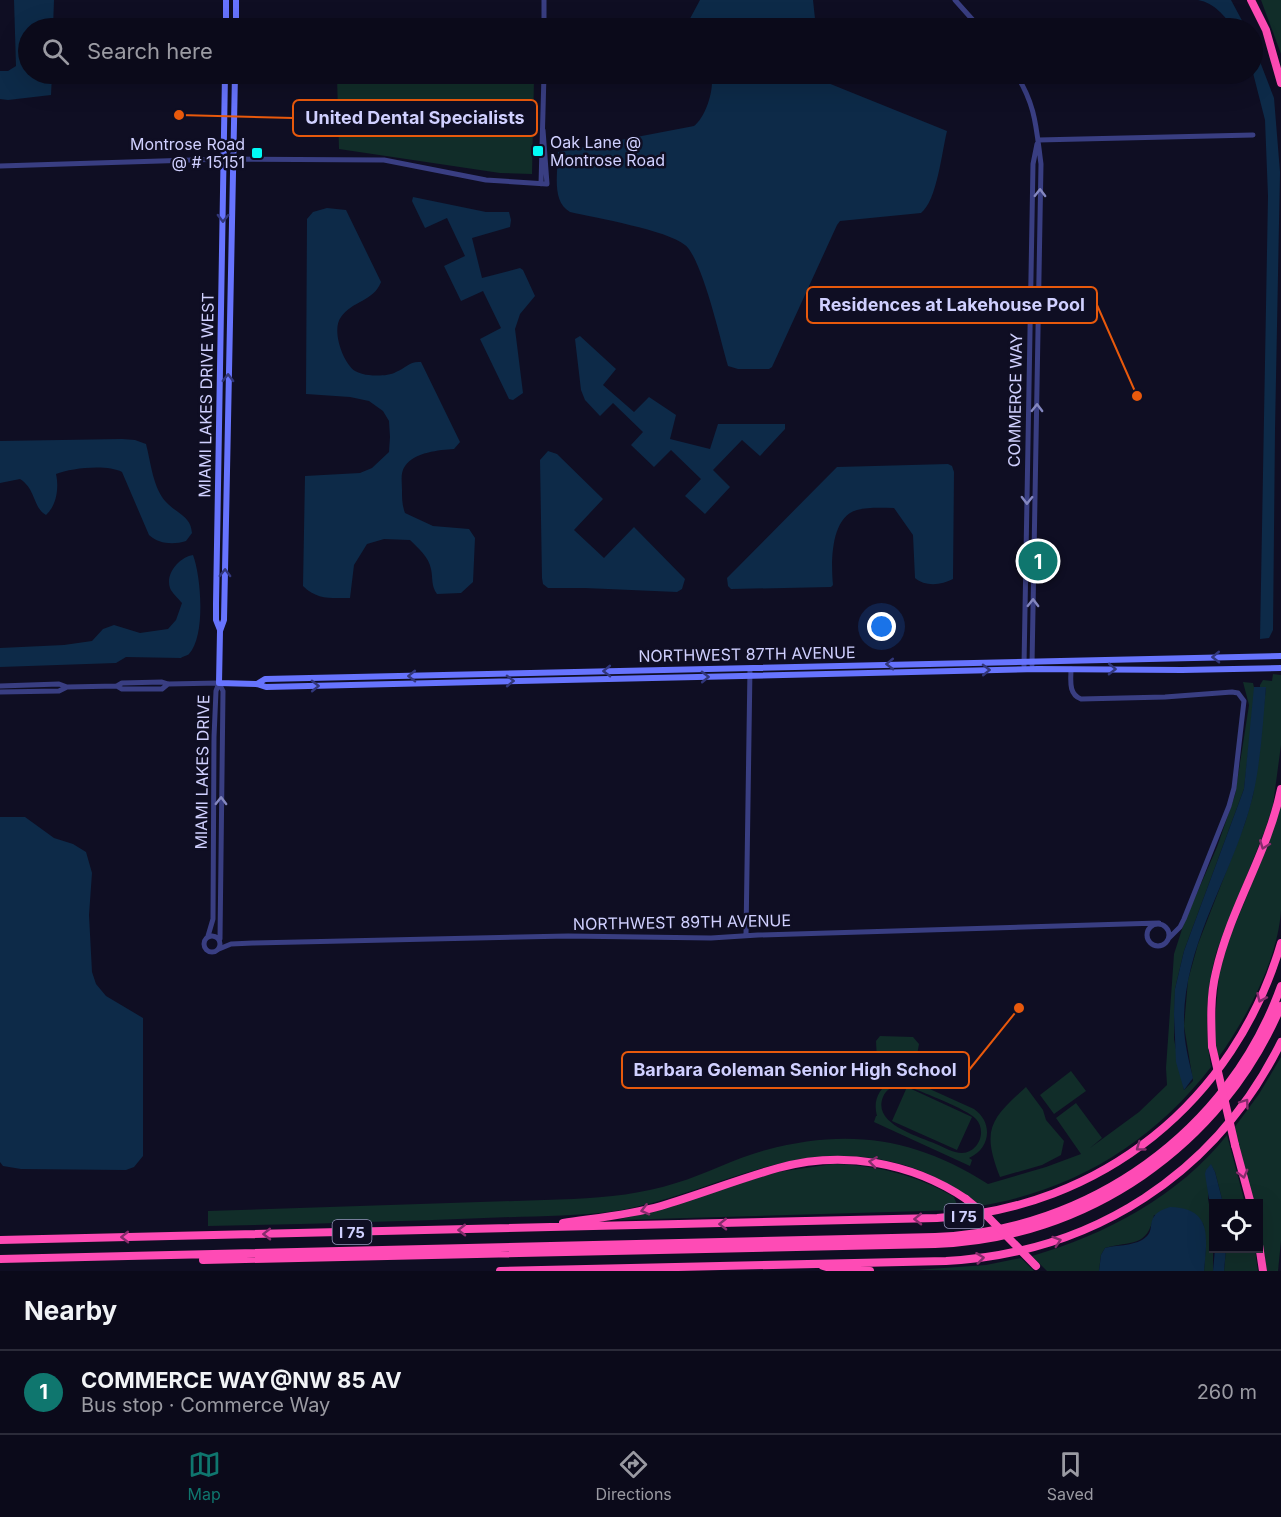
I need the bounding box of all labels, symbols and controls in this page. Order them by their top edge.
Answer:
search box [18,18,1263,84]
icon: search [39,35,72,68]
text: Search here [87,38,213,64]
callout: United Dental Specialists [293,100,537,136]
text: United Dental Specialists [305,107,525,128]
place label: Oak Lane @ Montrose Road [550,132,665,170]
place label: Montrose Road @ # 15151 [130,134,245,172]
marker: Oak Lane @ Montrose Road [531,144,545,158]
marker: Montrose Road @ # 15151 [250,146,264,160]
one-way arrow [1034,189,1046,198]
one-way arrow [217,213,229,222]
callout: Residences at Lakehouse Pool [807,287,1097,323]
street label: MIAMI LAKES DRIVE WEST [194,292,218,498]
text: Residences at Lakehouse Pool [819,294,1085,315]
street label: COMMERCE WAY [1004,333,1026,467]
one-way arrow [222,374,235,383]
one-way arrow [1030,403,1043,412]
one-way arrow [1021,496,1033,505]
pin: 1 [1018,538,1058,584]
one-way arrow [219,569,231,578]
one-way arrow [1027,598,1039,607]
your location [867,612,896,641]
street label: NORTHWEST 87TH AVENUE [638,642,856,666]
one-way arrow [1211,651,1220,663]
one-way arrow [886,658,895,671]
one-way arrow [1107,663,1116,675]
one-way arrow [982,664,991,676]
one-way arrow [603,665,612,677]
one-way arrow [408,670,417,682]
one-way arrow [700,671,709,683]
one-way arrow [505,675,514,688]
one-way arrow [311,680,320,692]
street label: MIAMI LAKES DRIVE [191,694,213,850]
one-way arrow [215,796,227,805]
one-way arrow [1259,839,1271,850]
street label: NORTHWEST 89TH AVENUE [573,910,791,934]
one-way arrow [1257,991,1269,1002]
callout: Barbara Goleman Senior High School [622,1052,969,1088]
text: Barbara Goleman Senior High School [633,1059,957,1080]
one-way arrow [1238,1098,1249,1109]
one-way arrow [1135,1140,1146,1151]
one-way arrow [868,1157,878,1169]
one-way arrow [1235,1169,1248,1179]
map controls [1209,1199,1263,1253]
button: locate [1209,1199,1263,1253]
one-way arrow [640,1202,650,1215]
road number: I 75 [944,1204,984,1228]
one-way arrow [913,1213,922,1225]
one-way arrow [718,1217,727,1230]
road number: I 75 [332,1220,372,1244]
one-way arrow [457,1223,466,1236]
one-way arrow [262,1228,271,1240]
one-way arrow [120,1231,129,1244]
one-way arrow [1051,1235,1062,1248]
one-way arrow [975,1252,984,1265]
text: Nearby [24,1295,117,1326]
text: COMMERCE WAY@NW 85 AV [81,1367,402,1393]
text: 1 [39,1380,48,1404]
text: 260 m [1197,1380,1257,1404]
text: Bus stop · Commerce Way [81,1393,330,1417]
tab: Map [187,1448,221,1504]
tab: Directions [596,1448,672,1504]
tab: Saved [1047,1448,1094,1504]

